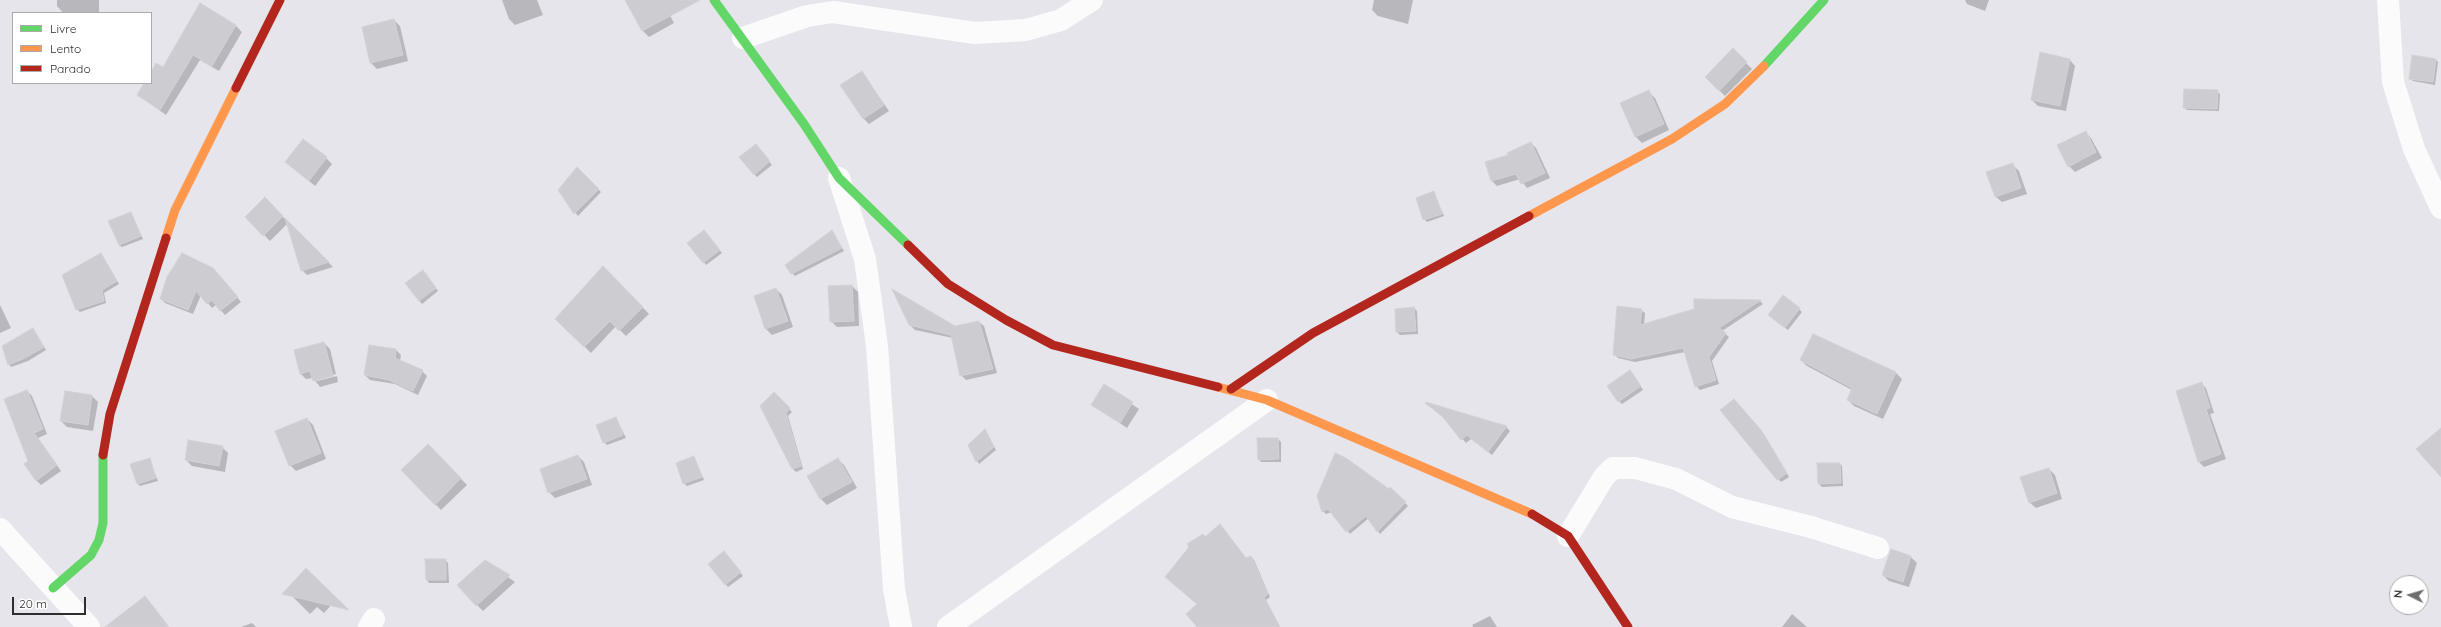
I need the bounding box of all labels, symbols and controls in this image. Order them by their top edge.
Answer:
legend [12,12,152,84]
text: Livre [50,21,76,36]
text: Lento [50,41,81,56]
text: Parado [50,61,91,76]
north arrow [2389,575,2429,615]
scale bar [14,589,88,615]
text: N [2391,589,2405,599]
text: 20 m [19,596,47,611]

